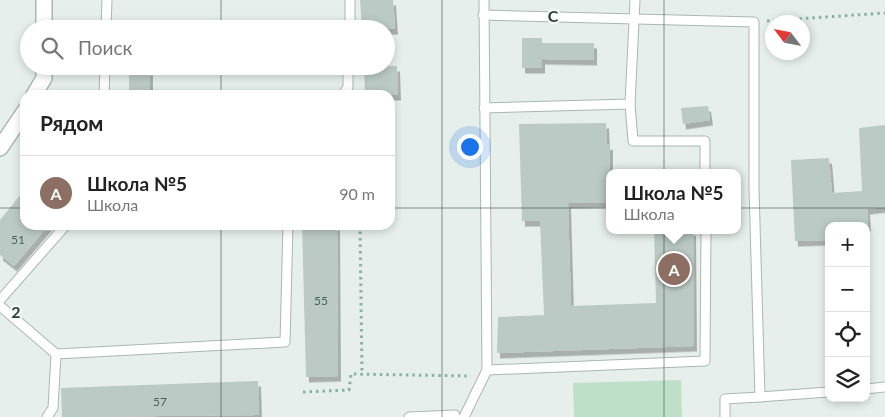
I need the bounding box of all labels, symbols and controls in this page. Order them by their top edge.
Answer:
text: C [548,6,559,25]
north arrow [765,15,810,60]
search box [20,20,395,75]
icon: search [38,34,66,62]
text: Поиск [78,36,132,59]
text: Рядом [40,110,103,135]
your location [457,134,483,160]
popup [606,169,741,234]
text: Школа №5 [87,172,187,195]
text: Школа №5 [623,181,724,204]
text: A [50,184,62,203]
text: 90 m [339,184,375,203]
text: Школа [87,195,138,214]
text: Школа [623,204,675,223]
map controls [825,222,870,402]
button: + [825,222,870,267]
house number: 51 [11,232,25,247]
pin: A [658,250,690,288]
button: − [825,267,870,312]
house number: 55 [314,293,328,308]
text: 2 [11,302,21,321]
button: locate [825,312,870,357]
button: layers [825,357,870,402]
house number: 57 [153,394,167,409]

